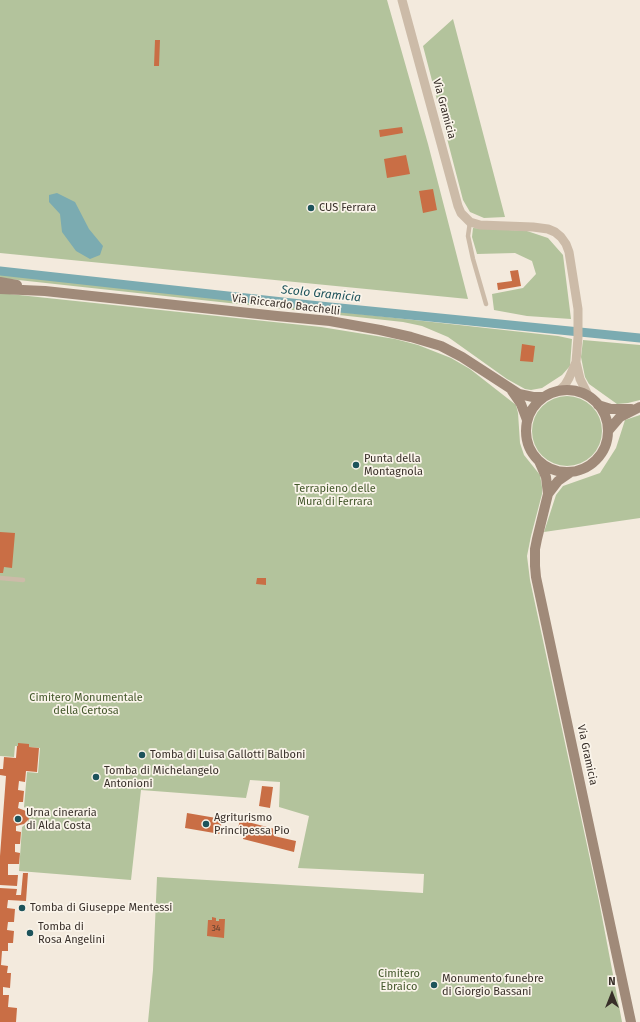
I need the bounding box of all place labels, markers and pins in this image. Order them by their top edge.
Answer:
place label: CUS Ferrara [319,201,376,215]
marker: CUS Ferrara [306,203,316,213]
place label: Punta della Montagnola [364,452,423,478]
marker: Punta della Montagnola [351,460,361,470]
place label: Tomba di Luisa Gallotti Balboni [150,748,305,762]
marker: Tomba di Luisa Gallotti Balboni [137,750,147,760]
place label: Tomba di Michelangelo Antonioni [104,764,219,790]
marker: Tomba di Michelangelo Antonioni [91,772,101,782]
place label: Urna cineraria di Alda Costa [26,806,97,832]
place label: Agriturismo Principessa Pio [214,811,290,837]
marker: Urna cineraria di Alda Costa [13,814,23,824]
marker: Agriturismo Principessa Pio [201,819,211,829]
place label: Tomba di Giuseppe Mentessi [30,901,172,915]
marker: Tomba di Giuseppe Mentessi [17,903,27,913]
place label: Tomba di Rosa Angelini [38,920,105,946]
marker: Tomba di Rosa Angelini [25,928,35,938]
place label: Monumento funebre di Giorgio Bassani [442,972,544,998]
marker: Monumento funebre di Giorgio Bassani [429,980,439,990]

